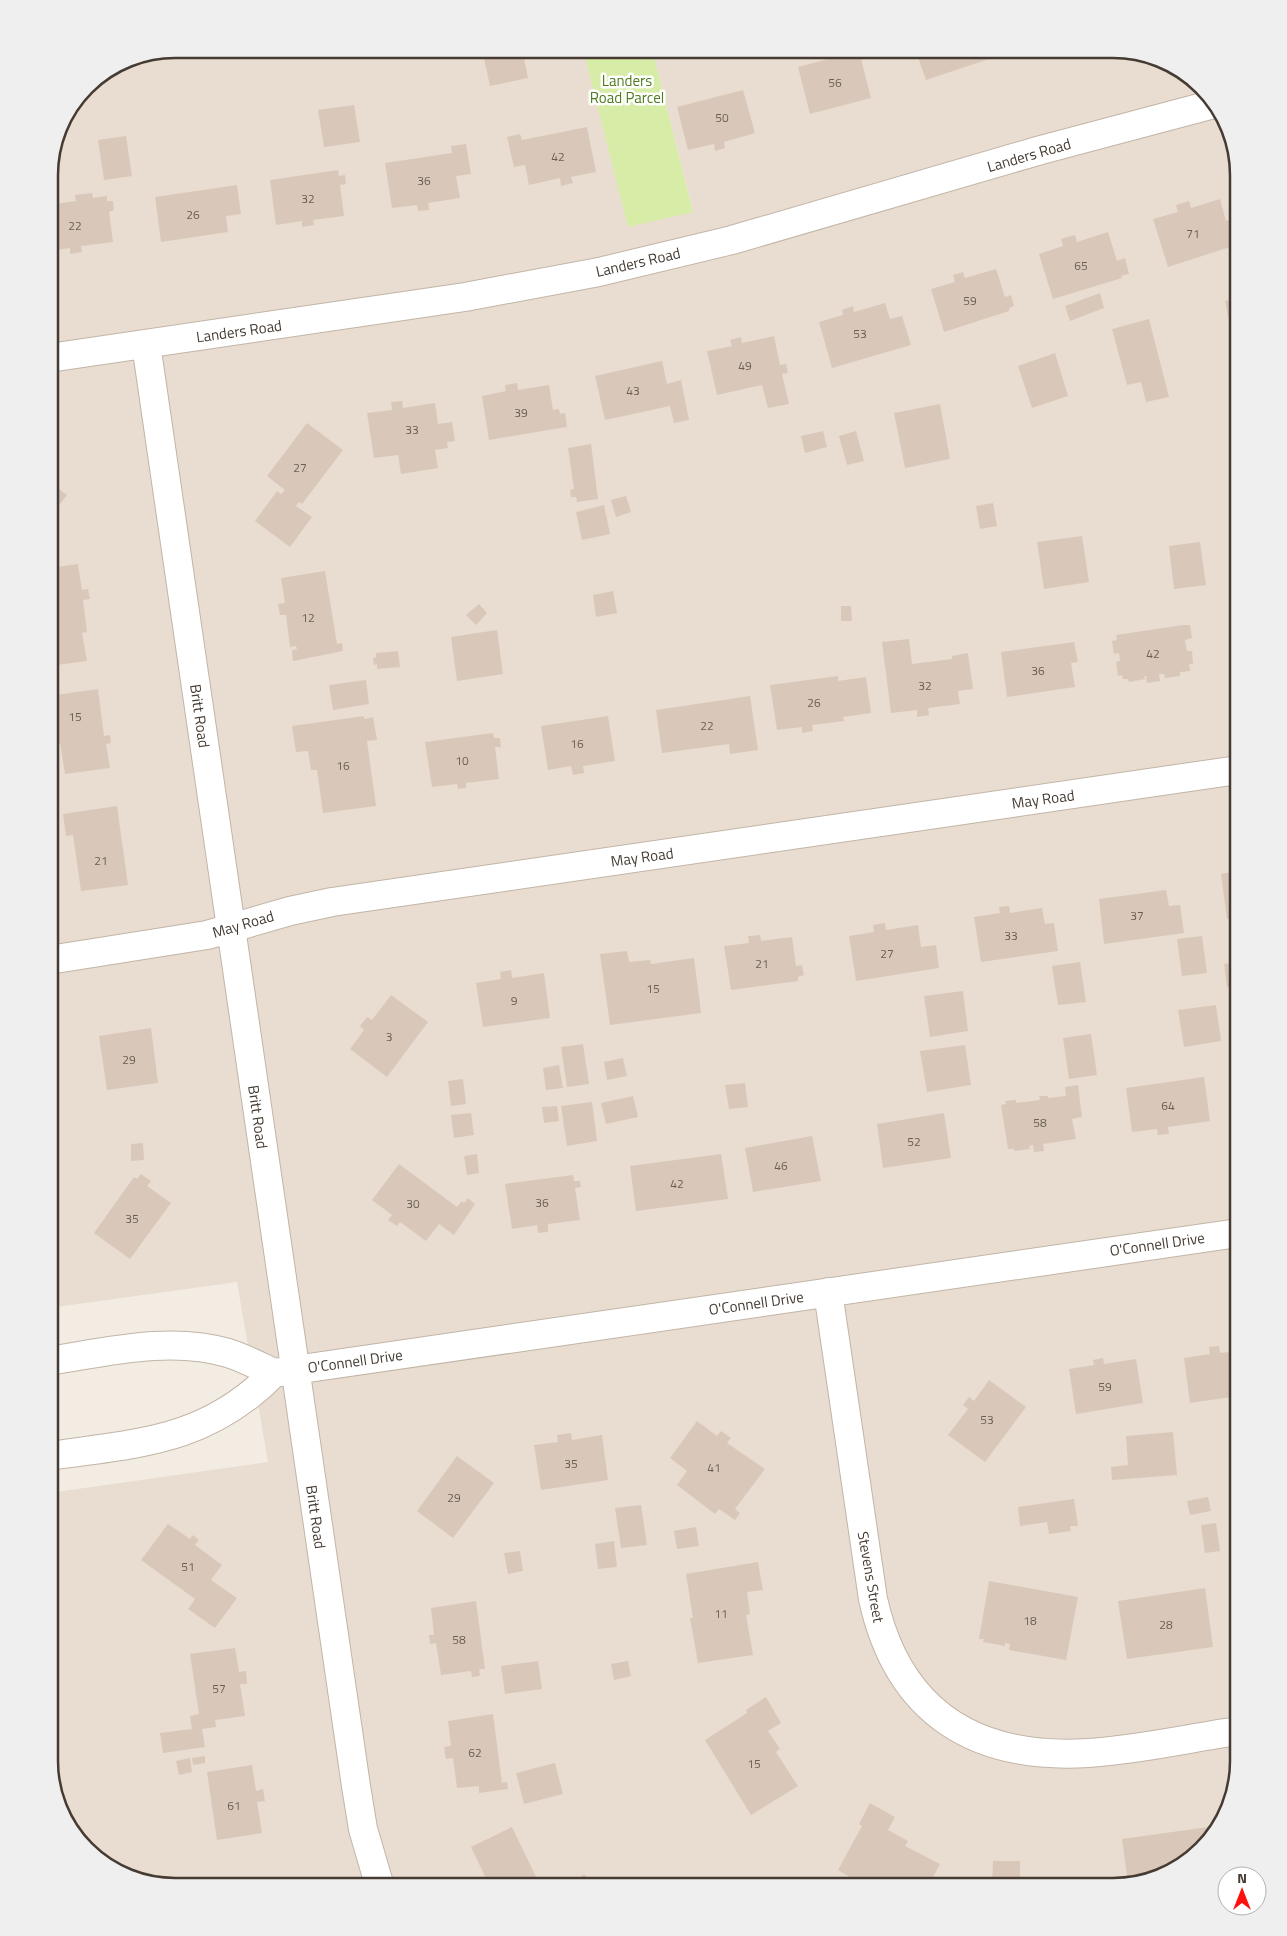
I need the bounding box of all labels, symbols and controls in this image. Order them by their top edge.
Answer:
park label: Landers Road Parcel [590,69,664,109]
house number: 56 [828,73,842,92]
house number: 50 [715,108,729,127]
street label: Landers Road [984,132,1074,178]
house number: 42 [551,147,565,166]
house number: 36 [417,171,431,190]
house number: 32 [301,189,315,208]
house number: 26 [186,205,200,224]
house number: 22 [68,216,82,235]
house number: 71 [1186,224,1200,243]
street label: Landers Road [593,241,683,283]
house number: 65 [1074,256,1088,275]
house number: 59 [963,291,977,310]
street label: Landers Road [195,314,283,348]
house number: 53 [853,324,867,343]
house number: 49 [738,356,752,375]
house number: 43 [626,381,640,400]
house number: 39 [514,403,528,422]
house number: 33 [405,420,419,439]
house number: 27 [293,458,307,477]
house number: 12 [301,608,315,627]
house number: 42 [1146,644,1160,663]
house number: 36 [1031,661,1045,680]
house number: 32 [918,676,932,695]
street label: Britt Road [184,683,216,749]
house number: 26 [807,693,821,712]
house number: 15 [68,707,82,726]
house number: 22 [700,716,714,735]
house number: 16 [570,734,584,753]
house number: 10 [455,751,469,770]
house number: 16 [336,756,350,775]
street label: May Road [1010,783,1076,815]
street label: May Road [609,841,675,873]
house number: 21 [94,851,108,870]
street label: May Road [210,904,276,944]
house number: 37 [1130,906,1144,925]
house number: 33 [1004,926,1018,945]
house number: 27 [880,944,894,963]
house number: 21 [755,954,769,973]
house number: 15 [646,979,660,998]
house number: 9 [511,991,518,1010]
house number: 3 [386,1027,392,1046]
house number: 29 [122,1050,136,1069]
street label: Britt Road [242,1084,274,1150]
house number: 64 [1161,1096,1175,1115]
house number: 58 [1033,1113,1047,1132]
house number: 52 [907,1132,921,1151]
house number: 46 [774,1156,788,1175]
house number: 42 [670,1174,684,1193]
house number: 36 [535,1193,549,1212]
house number: 30 [406,1194,420,1213]
house number: 35 [125,1209,139,1228]
street label: O'Connell Drive [1108,1226,1206,1262]
street label: O'Connell Drive [707,1285,805,1321]
street label: O'Connell Drive [306,1343,404,1379]
house number: 59 [1098,1377,1112,1396]
house number: 53 [980,1410,994,1429]
house number: 35 [564,1454,578,1473]
house number: 41 [707,1458,721,1477]
street label: Britt Road [300,1484,332,1550]
house number: 29 [447,1488,461,1507]
street label: Stevens Street [852,1530,890,1625]
house number: 51 [181,1557,195,1576]
house number: 11 [714,1604,728,1623]
house number: 18 [1023,1611,1037,1630]
house number: 28 [1159,1615,1173,1634]
house number: 58 [452,1630,466,1649]
house number: 57 [212,1679,226,1698]
house number: 62 [468,1743,482,1762]
house number: 15 [747,1754,761,1773]
house number: 61 [227,1796,241,1815]
north arrow [1217,1866,1267,1916]
text: N [1237,1867,1247,1888]

